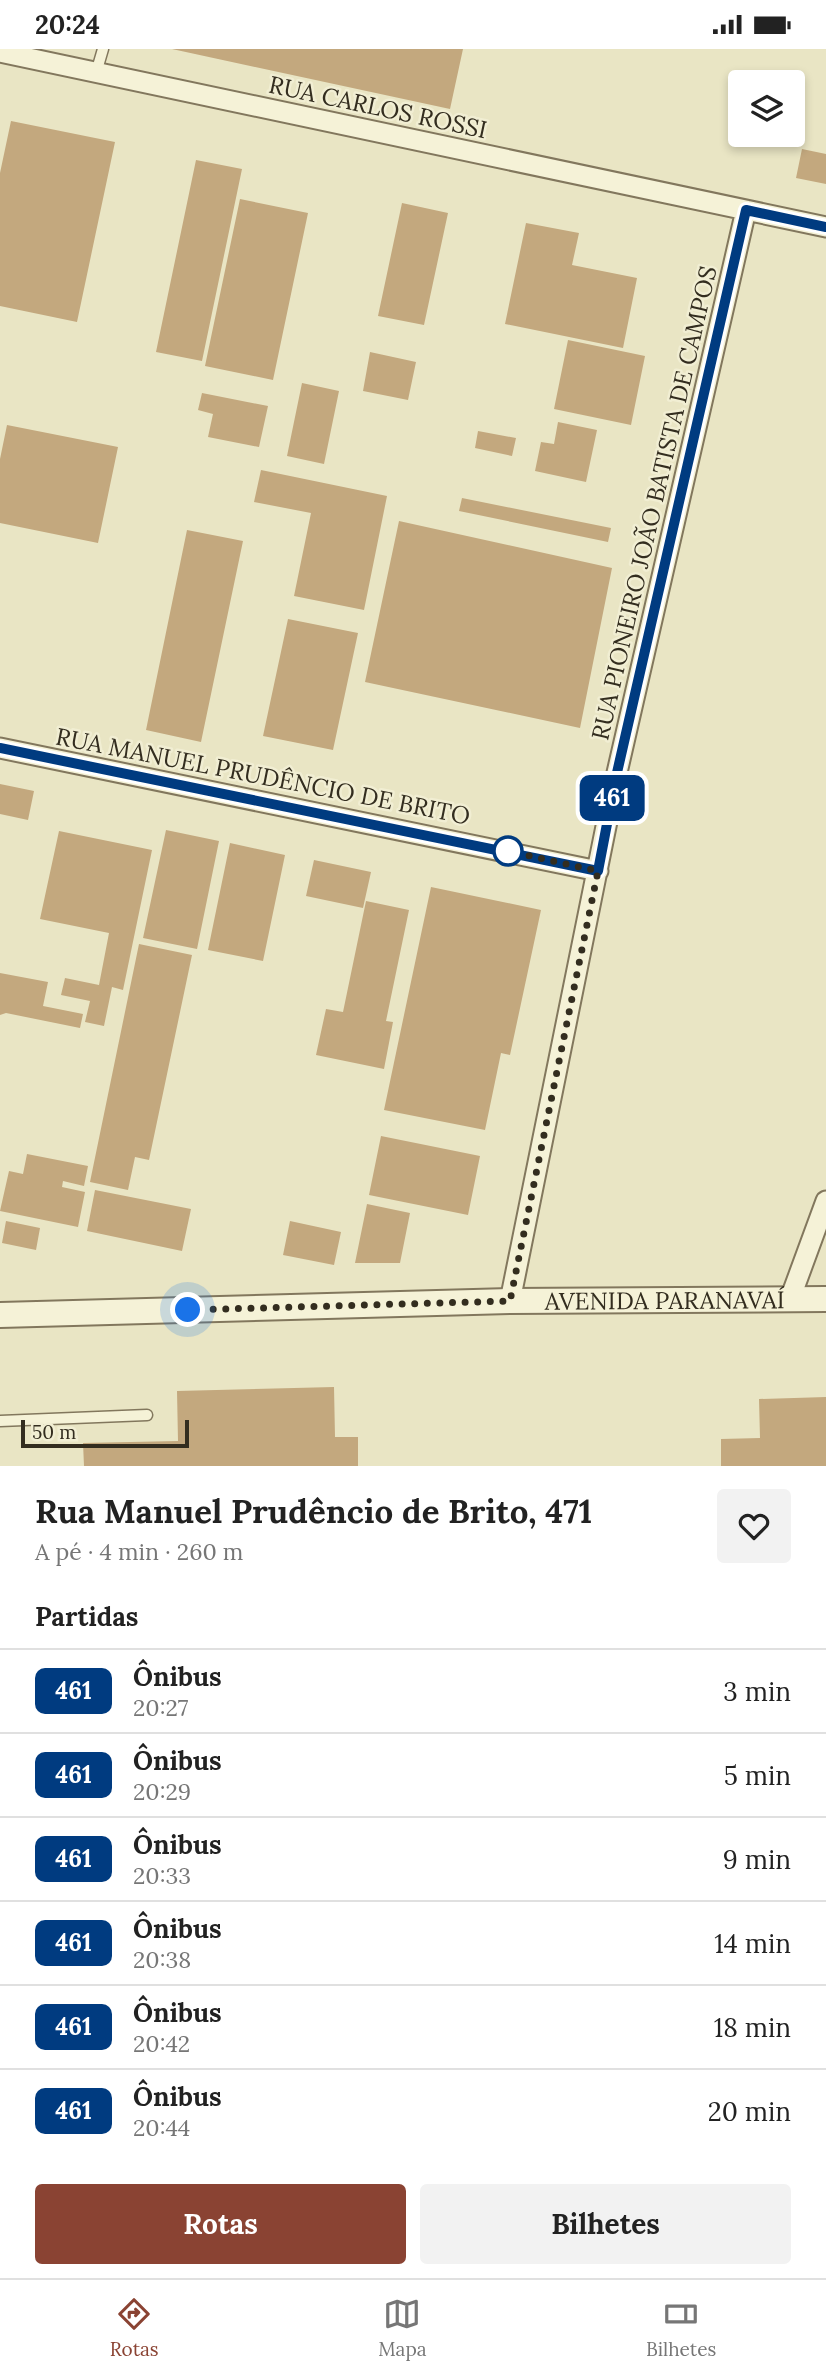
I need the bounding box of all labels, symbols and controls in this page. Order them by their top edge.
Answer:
text: 20:24 [35,8,100,41]
street label: RUA CARLOS ROSSI [266,69,490,145]
map controls [728,70,805,147]
button: layers [728,70,805,147]
street label: RUA PIONEIRO JOÃO BATISTA DE CAMPOS [584,263,724,743]
street label: RUA MANUEL PRUDÊNCIO DE BRITO [53,721,473,831]
line badge: 461 [572,775,652,821]
text: 461 [594,782,630,813]
unlabelled marker [493,836,523,866]
street label: AVENIDA PARANAVAÍ [544,1284,785,1316]
your location [170,1292,205,1327]
scale bar [21,1417,189,1449]
text: 50 m [32,1420,76,1444]
button: heart [717,1489,791,1563]
text: Rua Manuel Prudêncio de Brito, 471 [35,1490,592,1532]
text: A pé · 4 min · 260 m [35,1537,243,1566]
text: Partidas [35,1600,138,1633]
text: Ônibus [133,1660,222,1693]
text: 461 [55,1675,92,1706]
text: 3 min [723,1675,791,1708]
text: 20:27 [133,1693,188,1722]
text: Ônibus [133,1744,222,1777]
text: 461 [55,1759,92,1790]
text: 5 min [724,1759,791,1792]
text: 20:29 [133,1777,191,1806]
text: Ônibus [133,1828,222,1861]
text: 461 [55,1843,92,1874]
text: 9 min [723,1843,791,1876]
text: 20:33 [133,1861,191,1890]
text: Ônibus [133,1912,222,1945]
text: 461 [55,1927,92,1958]
text: 14 min [714,1927,791,1960]
text: 20:38 [133,1945,191,1974]
text: Ônibus [133,1996,222,2029]
text: 461 [55,2011,92,2042]
text: 18 min [714,2011,791,2044]
text: 20:42 [133,2029,190,2058]
text: Ônibus [133,2080,222,2113]
text: 461 [55,2095,92,2126]
text: 20 min [708,2095,791,2128]
text: 20:44 [133,2113,190,2142]
button: Rotas [35,2184,406,2264]
button: Bilhetes [420,2184,791,2264]
tab: Rotas [110,2295,159,2361]
tab: Mapa [378,2295,427,2361]
tab: Bilhetes [646,2295,716,2361]

